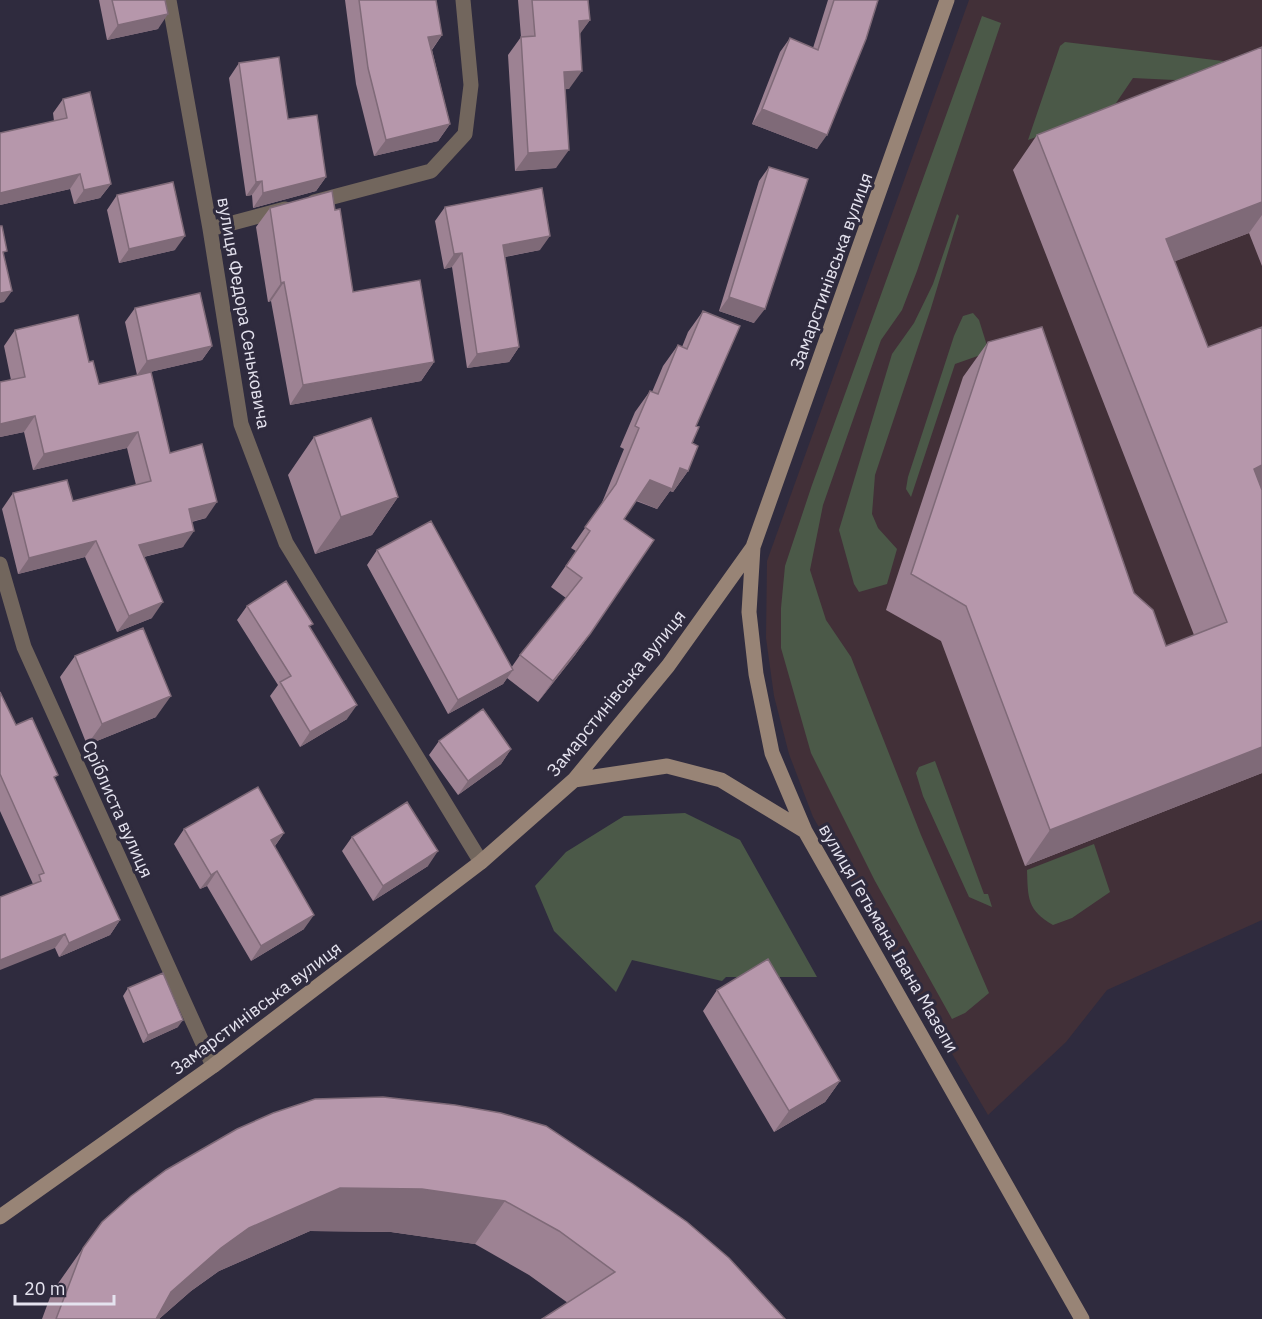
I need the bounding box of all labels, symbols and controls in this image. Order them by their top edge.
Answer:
street label: Замарстинівська вулиця [785,169,877,373]
street label: вулиця Федора Сеньковича [212,195,276,431]
street label: Замарстинівська вулиця [542,605,690,781]
street label: Сріблиста вулиця [77,737,159,881]
street label: вулиця Гетьмана Івана Мазепи [814,819,964,1057]
street label: Замарстинівська вулиця [166,936,346,1080]
scale bar [15,1268,114,1306]
text: 20 m [24,1277,66,1300]

